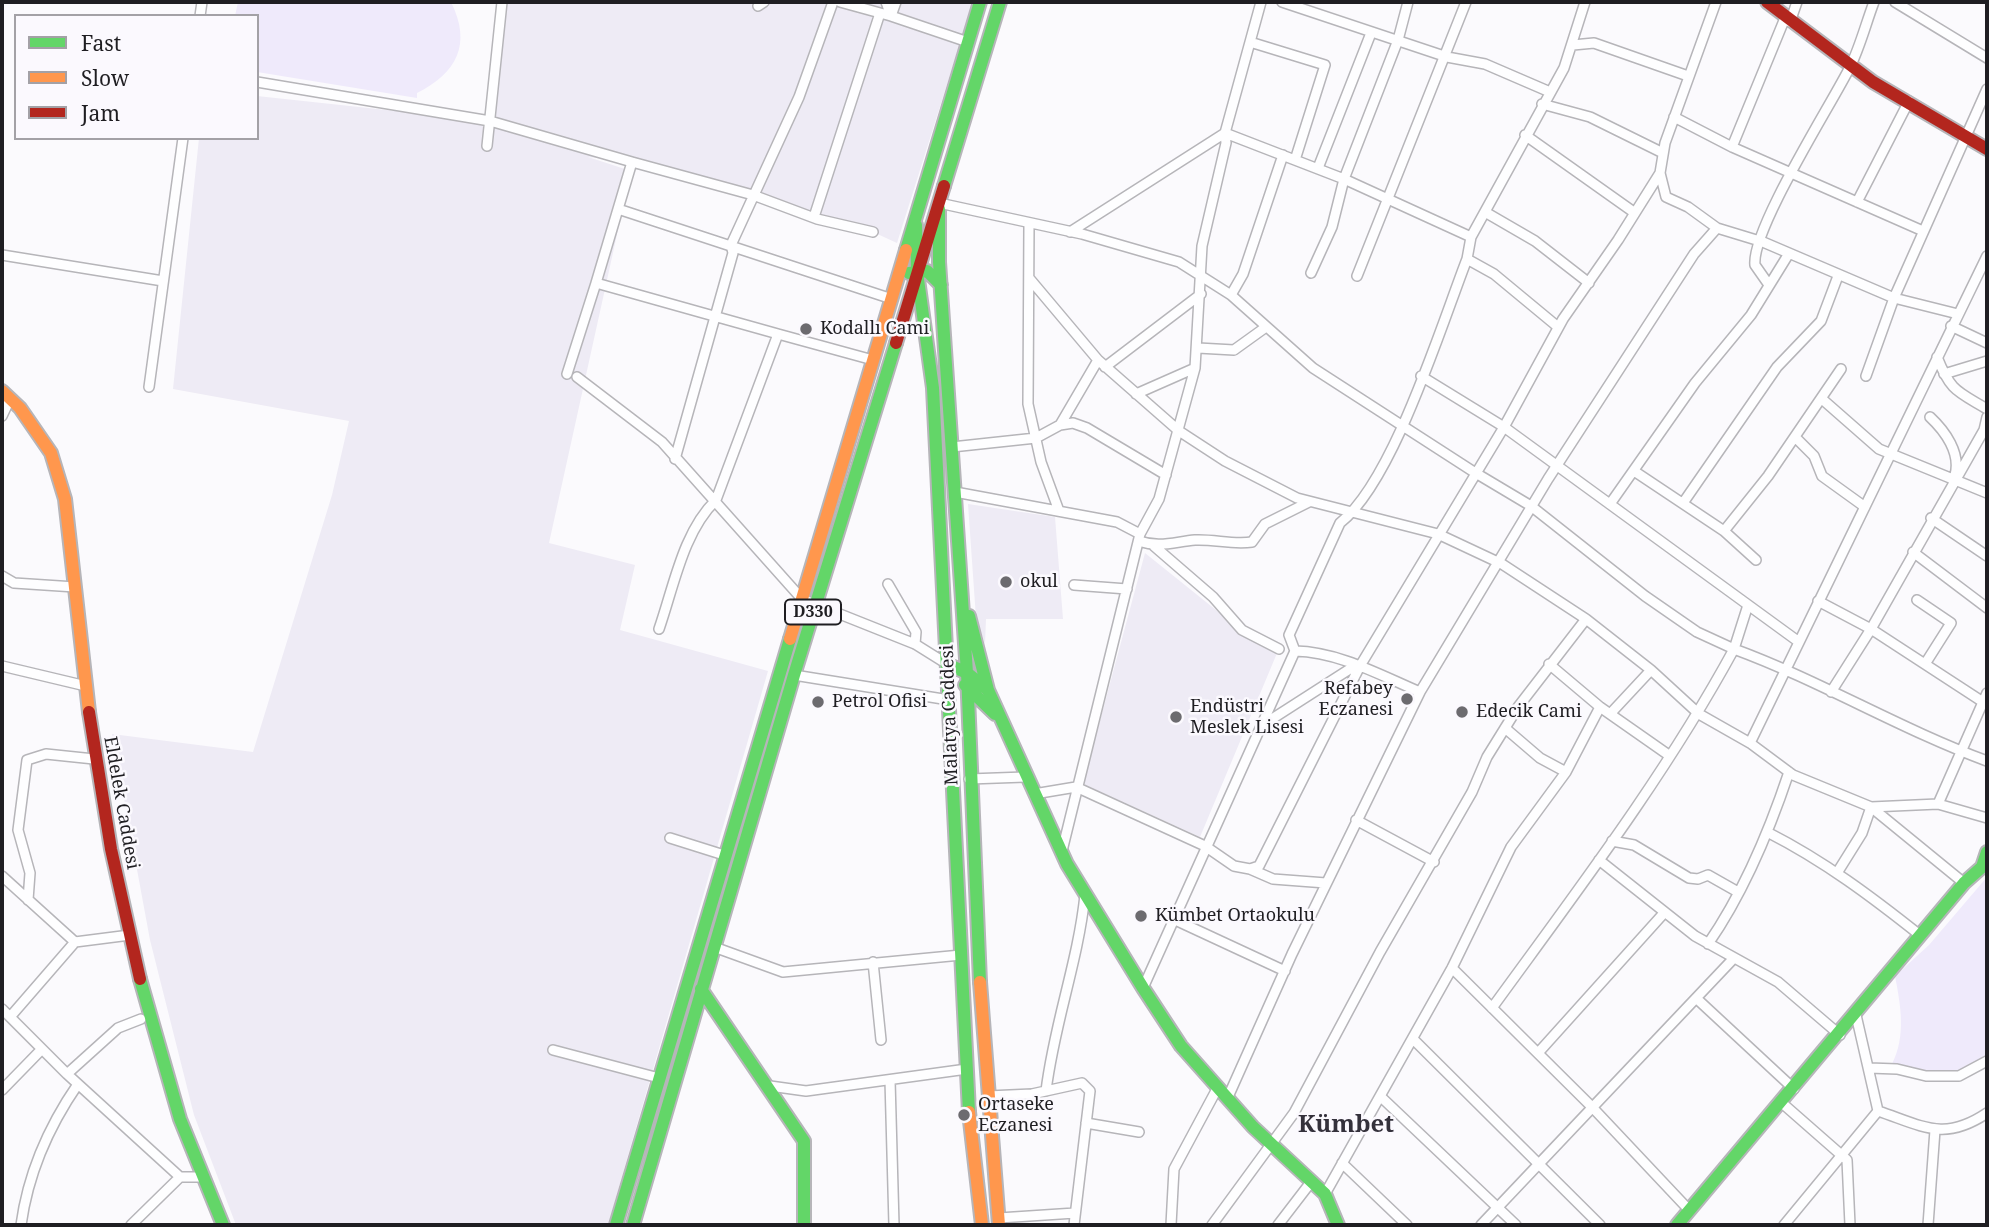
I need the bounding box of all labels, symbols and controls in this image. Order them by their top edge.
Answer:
legend [14,14,259,140]
text: Fast [81,29,121,57]
text: Slow [81,64,129,92]
text: Jam [81,99,120,127]
place label: Kodallı Cami [820,318,929,340]
marker: Kodallı Cami [798,321,814,337]
place label: okul [1020,571,1058,593]
marker: okul [998,574,1014,590]
road number: D330 [785,600,841,624]
street label: Malatya Caddesi [937,644,963,786]
place label: Refabey Eczanesi [1318,678,1393,720]
place label: Petrol Ofisi [832,691,927,713]
marker: Refabey Eczanesi [1399,691,1415,707]
marker: Petrol Ofisi [810,694,826,710]
place label: Endüstri Meslek Lisesi [1190,696,1304,738]
place label: Edecik Cami [1476,701,1582,723]
marker: Edecik Cami [1454,704,1470,720]
marker: Endüstri Meslek Lisesi [1168,709,1184,725]
street label: Eldelek Caddesi [99,735,143,871]
place label: Kümbet Ortaokulu [1155,905,1315,927]
marker: Kümbet Ortaokulu [1133,908,1149,924]
place label: Ortaseke Eczanesi [978,1094,1054,1136]
marker: Ortaseke Eczanesi [956,1107,972,1123]
district label: Kümbet [1298,1111,1394,1139]

